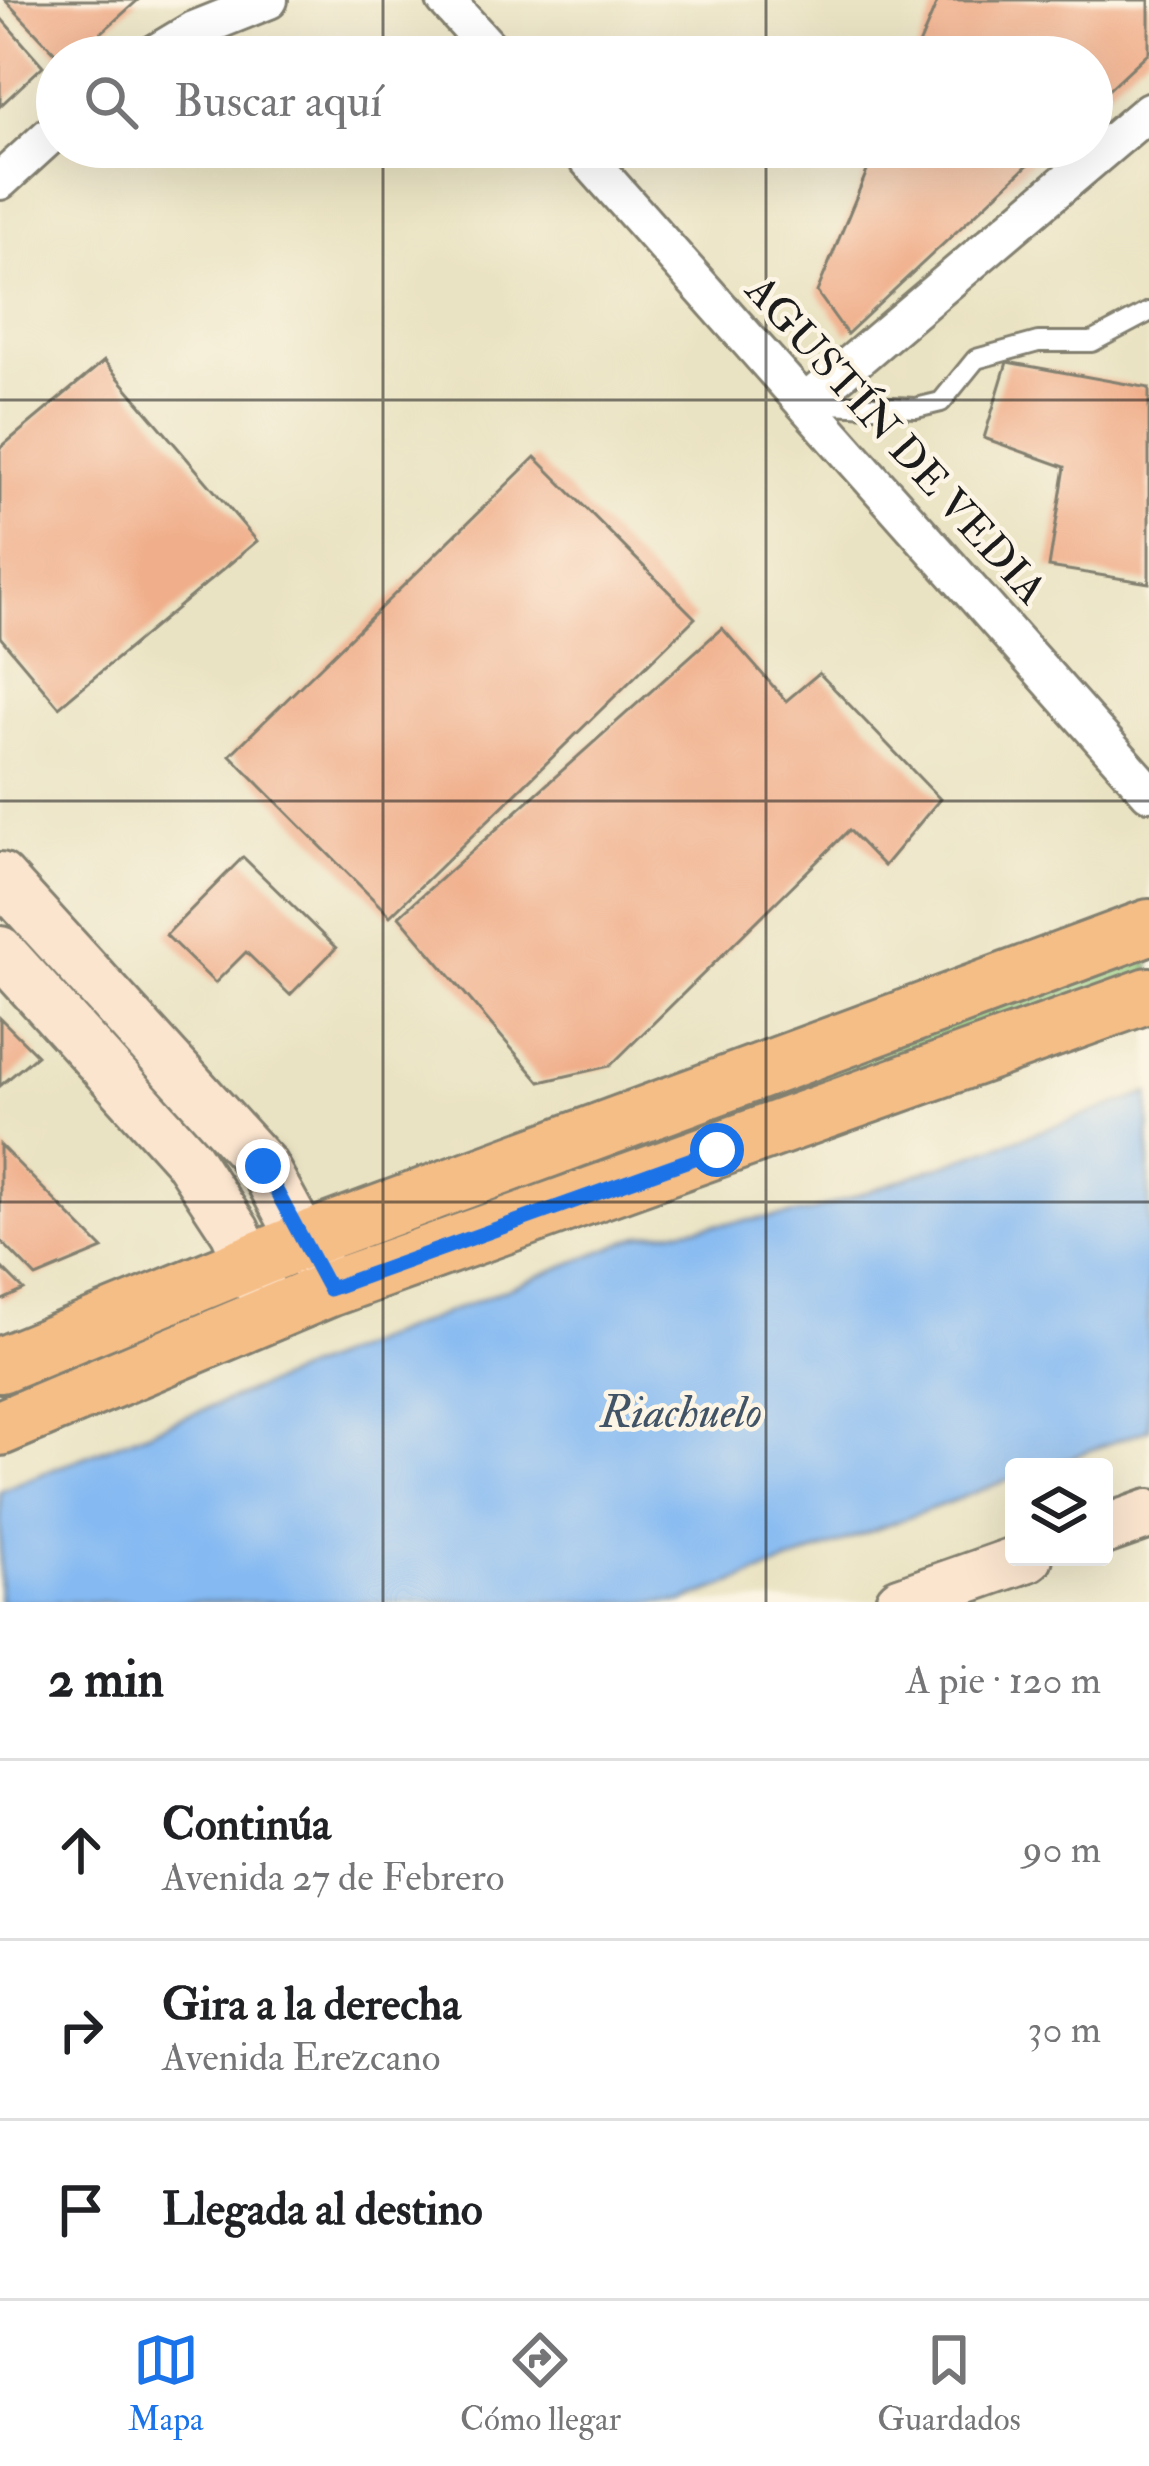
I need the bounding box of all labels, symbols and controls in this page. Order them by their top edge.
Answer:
search box [36,36,1113,168]
icon: search [78,69,144,135]
text: Buscar aquí [174,74,382,130]
street label: AGUSTÍN DE VEDIA [733,263,1058,616]
route start [690,1123,744,1177]
route end [236,1139,290,1193]
water label: Riachuelo [599,1385,762,1441]
map controls [1005,1458,1113,1566]
button: layers [1005,1458,1113,1566]
text: 2 min [48,1648,164,1712]
text: A pie · 120 m [906,1656,1101,1705]
text: Continúa [162,1797,331,1853]
icon: ahead [48,1817,114,1883]
text: 90 m [1023,1825,1101,1874]
text: Avenida 27 de Febrero [162,1853,505,1902]
text: Gira a la derecha [162,1977,461,2033]
icon: right [48,1997,114,2063]
text: 30 m [1028,2005,1101,2054]
text: Avenida Erezcano [162,2033,441,2082]
icon: arrive [48,2177,114,2243]
text: Llegada al destino [162,2182,483,2238]
tab: Mapa [128,2327,204,2440]
tab: Cómo llegar [460,2327,621,2440]
tab: Guardados [877,2327,1021,2440]

